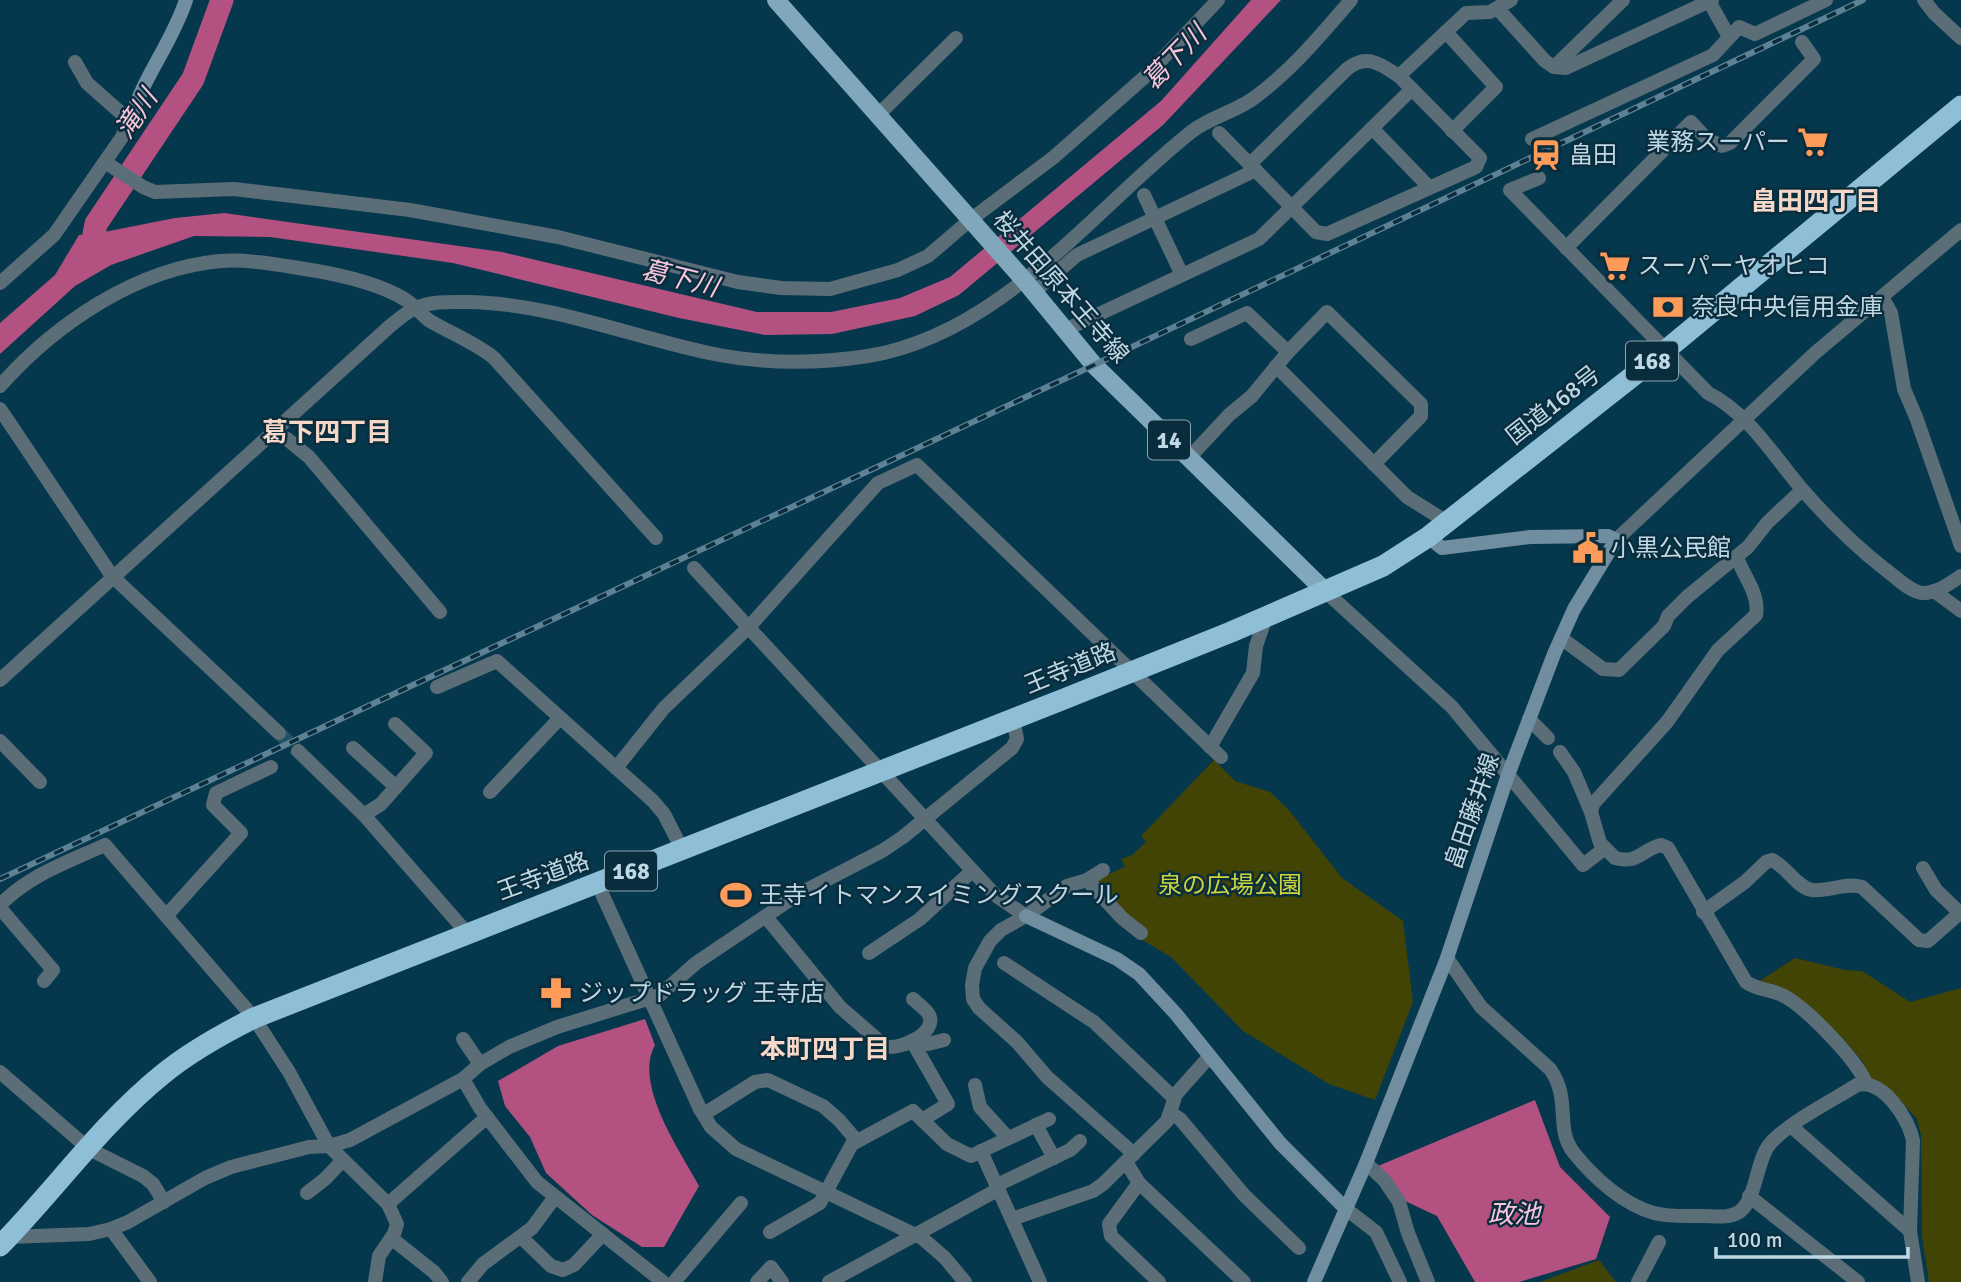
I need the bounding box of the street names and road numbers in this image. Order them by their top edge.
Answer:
street label: 桜井田原本王寺線 [987,205,1135,369]
road number: 168 [1626,342,1678,380]
street label: 国道168号 [1500,359,1606,451]
road number: 14 [1148,420,1190,460]
street label: 王寺道路 [1020,636,1120,700]
street label: 畠田藤井線 [1438,749,1506,873]
street label: 王寺道路 [493,845,593,907]
road number: 168 [605,852,657,890]

